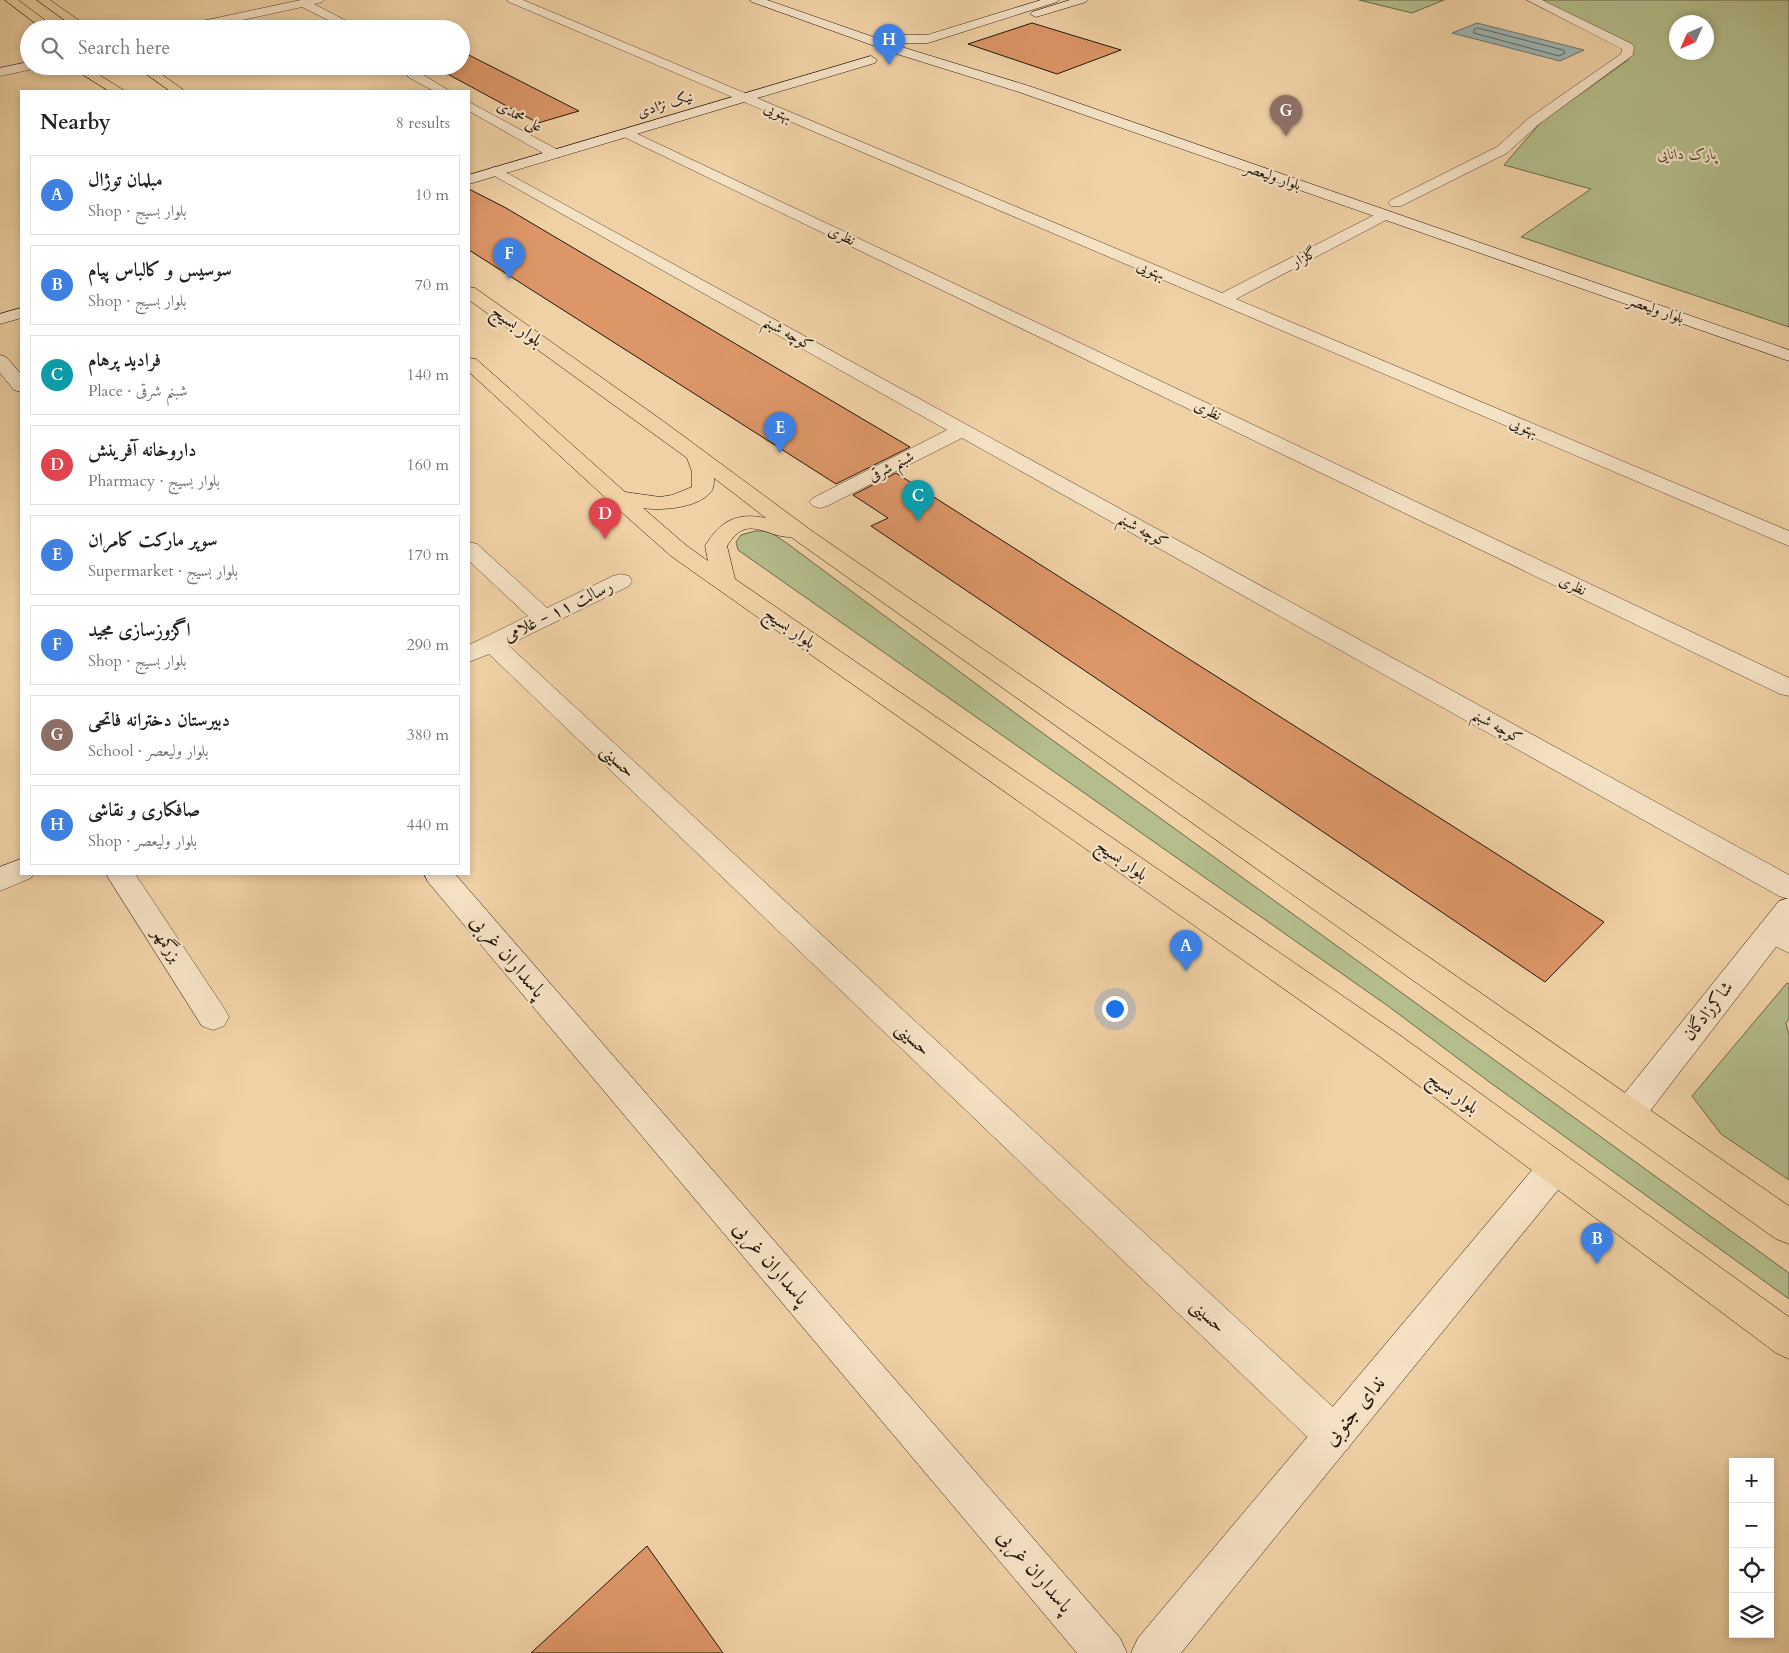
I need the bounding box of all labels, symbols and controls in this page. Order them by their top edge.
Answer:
north arrow [1669,15,1714,60]
search box [20,20,470,75]
pin: H [873,24,905,65]
icon: search [38,34,66,62]
text: Search here [78,35,170,61]
street label: نیک نژادی [635,86,695,122]
street label: علی محمدی [493,95,547,138]
pin: G [1270,95,1302,136]
street label: بهتویی [761,97,795,127]
text: Nearby [40,108,111,137]
text: 8 results [396,112,450,134]
park label: پارک دانایی [1657,144,1718,165]
street label: بلوار ولیعصر [1240,156,1304,195]
text: مبلمان توژال [88,167,163,193]
text: A [51,184,63,206]
text: 10 m [415,184,449,206]
text: Shop · بلوار بسیج [88,200,187,222]
street label: نظری [825,220,859,250]
pin: F [493,238,525,279]
street label: گلزار [1286,242,1320,273]
street label: بهتویی [1134,255,1168,285]
text: سوسیس و کالباس پیام [88,257,232,283]
text: B [51,274,63,296]
text: 70 m [415,274,449,296]
street label: بلوار ولیعصر [1623,289,1687,328]
text: Shop · بلوار بسیج [88,290,187,312]
street label: بلوار بسیج [484,299,548,356]
street label: کوچه شبنم [757,311,817,359]
text: فرادید پرهام [88,347,161,373]
text: C [51,364,63,386]
text: 140 m [407,364,449,386]
text: Place · شبنم شرقی [88,380,188,402]
street label: نظری [1191,395,1225,425]
pin: E [764,412,796,453]
street label: بهتویی [1507,412,1541,442]
text: داروخانه آفرینش [88,437,197,463]
street label: شبنم شرقی [865,446,920,490]
text: D [50,454,64,476]
text: 160 m [407,454,449,476]
text: Pharmacy · بلوار بسیج [88,470,220,492]
pin: C [902,480,934,521]
pin: D [589,498,621,539]
street label: کوچه شبنم [1112,508,1172,556]
text: سوپر مارکت کامران [88,527,217,553]
text: E [52,544,62,566]
text: 170 m [407,544,449,566]
text: Supermarket · بلوار بسیج [88,560,238,582]
street label: نظری [1556,570,1590,600]
street label: رسالت ۱۱ - غلامی [499,574,617,648]
street label: بلوار بسیج [757,601,821,657]
text: اگزوزسازی مجید [88,617,191,643]
text: F [52,634,62,656]
text: 290 m [407,634,449,656]
text: Shop · بلوار بسیج [88,650,187,672]
street label: کوچه شبنم [1466,704,1526,752]
text: دبیرستان دخترانه فاتحی [88,707,230,733]
text: G [50,724,64,746]
text: 380 m [407,724,449,746]
street label: حسینی [595,738,641,784]
text: School · بلوار ولیعصر [88,740,208,762]
text: صافکاری و نقاشی [88,797,200,823]
text: H [50,814,64,836]
text: 440 m [407,814,449,836]
text: Shop · بلوار ولیعصر [88,830,197,852]
street label: بلوار بسیج [1089,833,1153,889]
street label: پاسداران غربی [463,908,553,1005]
street label: بزرگمهر [145,921,188,967]
pin: A [1170,930,1202,971]
street label: شاکرزادگان [1677,976,1739,1046]
your location [1102,996,1128,1022]
street label: حسینی [890,1016,936,1062]
street label: بلوار بسیج [1420,1066,1484,1123]
street label: پاسداران غربی [726,1215,816,1312]
pin: B [1581,1223,1613,1264]
street label: حسینی [1185,1293,1231,1339]
street label: ندای جنوبی [1316,1370,1392,1452]
map controls [1729,1458,1774,1638]
button: + [1729,1458,1774,1503]
button: − [1729,1503,1774,1548]
street label: پاسداران غربی [990,1523,1080,1620]
button: locate [1729,1548,1774,1593]
button: layers [1729,1593,1774,1638]

